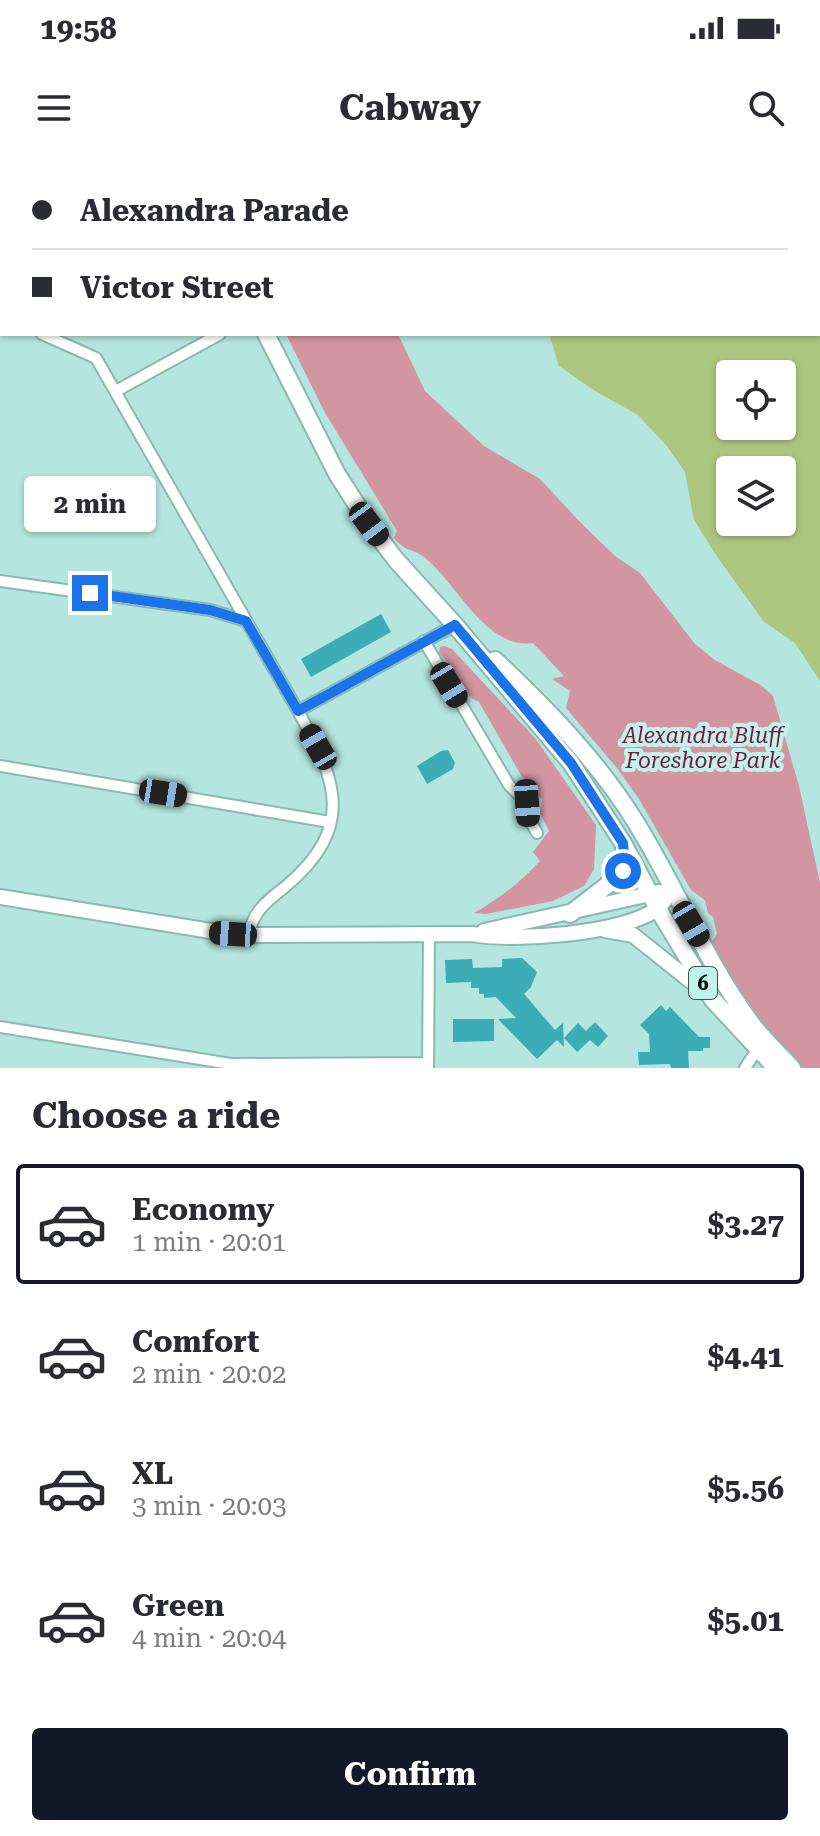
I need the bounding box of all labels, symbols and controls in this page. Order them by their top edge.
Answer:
text: 19:58 [40,11,117,46]
icon: menu [32,86,76,130]
icon: search [744,86,788,130]
text: Cabway [339,87,481,129]
text: Alexandra Parade [80,193,349,228]
text: Victor Street [80,270,274,305]
map controls [716,360,796,536]
button: locate [716,360,796,440]
button: layers [716,456,796,536]
callout: 2 min [24,477,156,533]
text: 2 min [54,489,126,519]
car [345,498,393,550]
route end [72,575,108,611]
car [426,658,472,712]
car [296,720,340,774]
park label: Alexandra Bluff Foreshore Park [621,723,785,773]
car [137,777,189,809]
car [513,778,541,828]
route start [605,853,641,889]
car [669,897,713,951]
car [208,920,258,948]
road number: 6 [689,967,717,999]
text: Choose a ride [32,1095,280,1137]
icon: car [36,1188,108,1260]
text: Economy [132,1192,274,1227]
text: $3.27 [707,1207,784,1242]
text: 1 min · 20:01 [132,1227,287,1257]
icon: car [36,1320,108,1392]
text: Comfort [132,1324,259,1359]
text: $4.41 [707,1339,784,1374]
text: 2 min · 20:02 [132,1359,287,1389]
icon: car [36,1452,108,1524]
text: XL [132,1456,173,1491]
text: $5.56 [707,1471,784,1506]
text: 3 min · 20:03 [132,1491,287,1521]
icon: car [36,1584,108,1656]
text: Green [132,1588,224,1623]
text: $5.01 [707,1603,784,1638]
text: 4 min · 20:04 [132,1623,287,1653]
button: Confirm [32,1728,788,1820]

